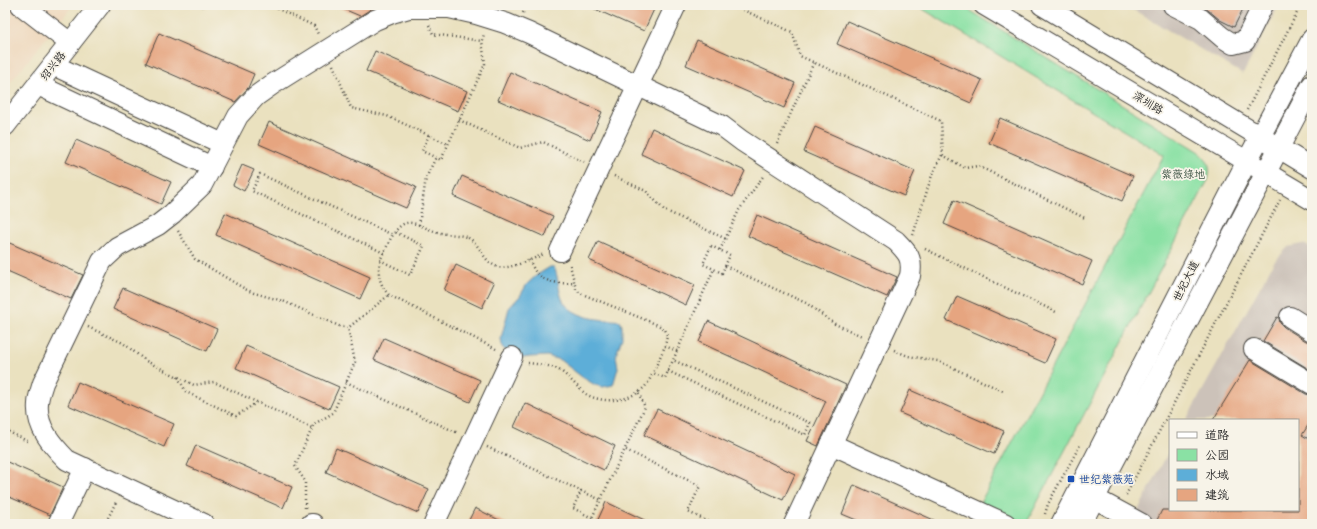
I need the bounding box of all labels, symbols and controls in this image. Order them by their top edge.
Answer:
street label: 绍兴路 [37,48,69,84]
street label: 深圳路 [1130,88,1166,118]
park label: 紫薇绿地 [1161,167,1205,182]
street label: 世纪大道 [1169,258,1203,304]
legend [1169,419,1299,511]
text: 道路 [1205,427,1229,443]
text: 公园 [1205,447,1229,463]
text: 水域 [1205,467,1229,483]
place label: 世纪紫薇苑 [1079,472,1134,487]
marker: 世纪紫薇苑 [1066,474,1076,484]
text: 建筑 [1205,487,1229,503]

